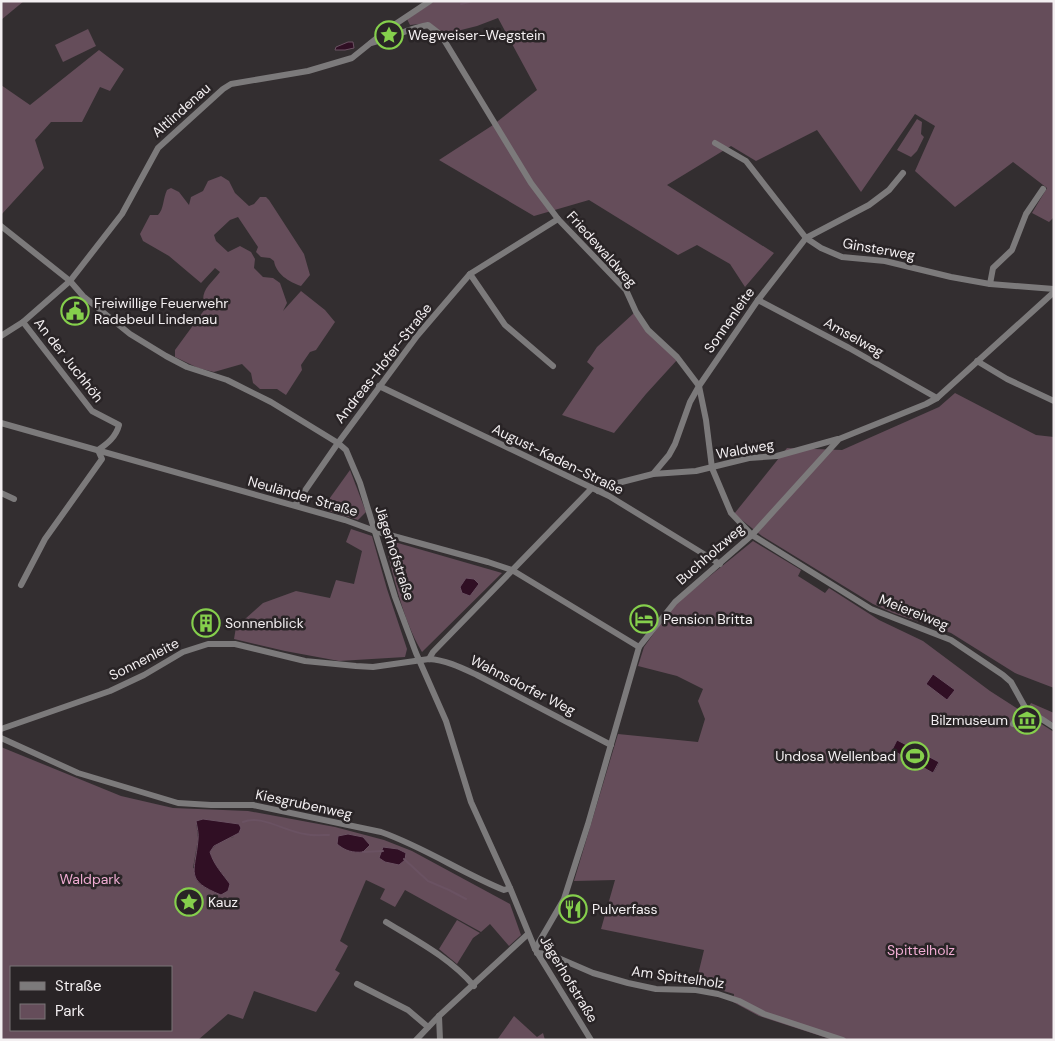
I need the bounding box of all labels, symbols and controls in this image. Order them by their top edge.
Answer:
place icon: Wegweiser-Wegstein [374,20,404,50]
place label: Wegweiser-Wegstein [408,26,545,44]
street label: Altlindenau [148,79,214,141]
street label: Friedewaldweg [563,207,641,291]
street label: Ginsterweg [841,234,917,264]
street label: Sonnenleite [700,284,758,356]
place label: Freiwillige Feuerwehr Radebeul Lindenau [94,294,228,328]
public building icon: Freiwillige Feuerwehr Radebeul Lindenau [60,296,90,326]
street label: Andreas-Hofer-Straße [330,299,436,427]
street label: Amselweg [821,313,887,361]
street label: An der Juchhöh [30,314,108,406]
street label: August-Kaden-Straße [489,419,627,499]
street label: Waldweg [715,435,776,463]
street label: Neuländer Straße [246,472,360,520]
street label: Jägerhofstraße [371,504,419,603]
street label: Buchholzweg [672,519,748,589]
street label: Meiereiweg [877,590,952,634]
hotel icon: Pension Britta [629,604,659,634]
building icon: Sonnenblick [191,608,221,638]
place label: Pension Britta [663,610,753,628]
place label: Sonnenblick [225,614,304,632]
street label: Sonnenleite [106,634,182,684]
street label: Wahnsdorfer Weg [467,651,579,719]
museum icon: Bilzmuseum [1012,705,1042,735]
place label: Bilzmuseum [931,711,1008,729]
sports icon: Undosa Wellenbad [900,741,930,771]
place label: Undosa Wellenbad [775,747,896,765]
street label: Kiesgrubenweg [254,785,354,823]
park label: Waldpark [60,870,121,888]
place icon: Kauz [174,887,204,917]
place label: Kauz [208,893,238,911]
restaurant icon: Pulverfass [558,894,588,924]
place label: Pulverfass [592,900,658,918]
street label: Jägerhofstraße [536,932,602,1026]
park label: Spittelholz [887,941,955,959]
street label: Am Spittelholz [630,962,726,992]
legend [10,966,172,1031]
text: Straße [55,976,102,996]
text: Park [55,1001,85,1021]

